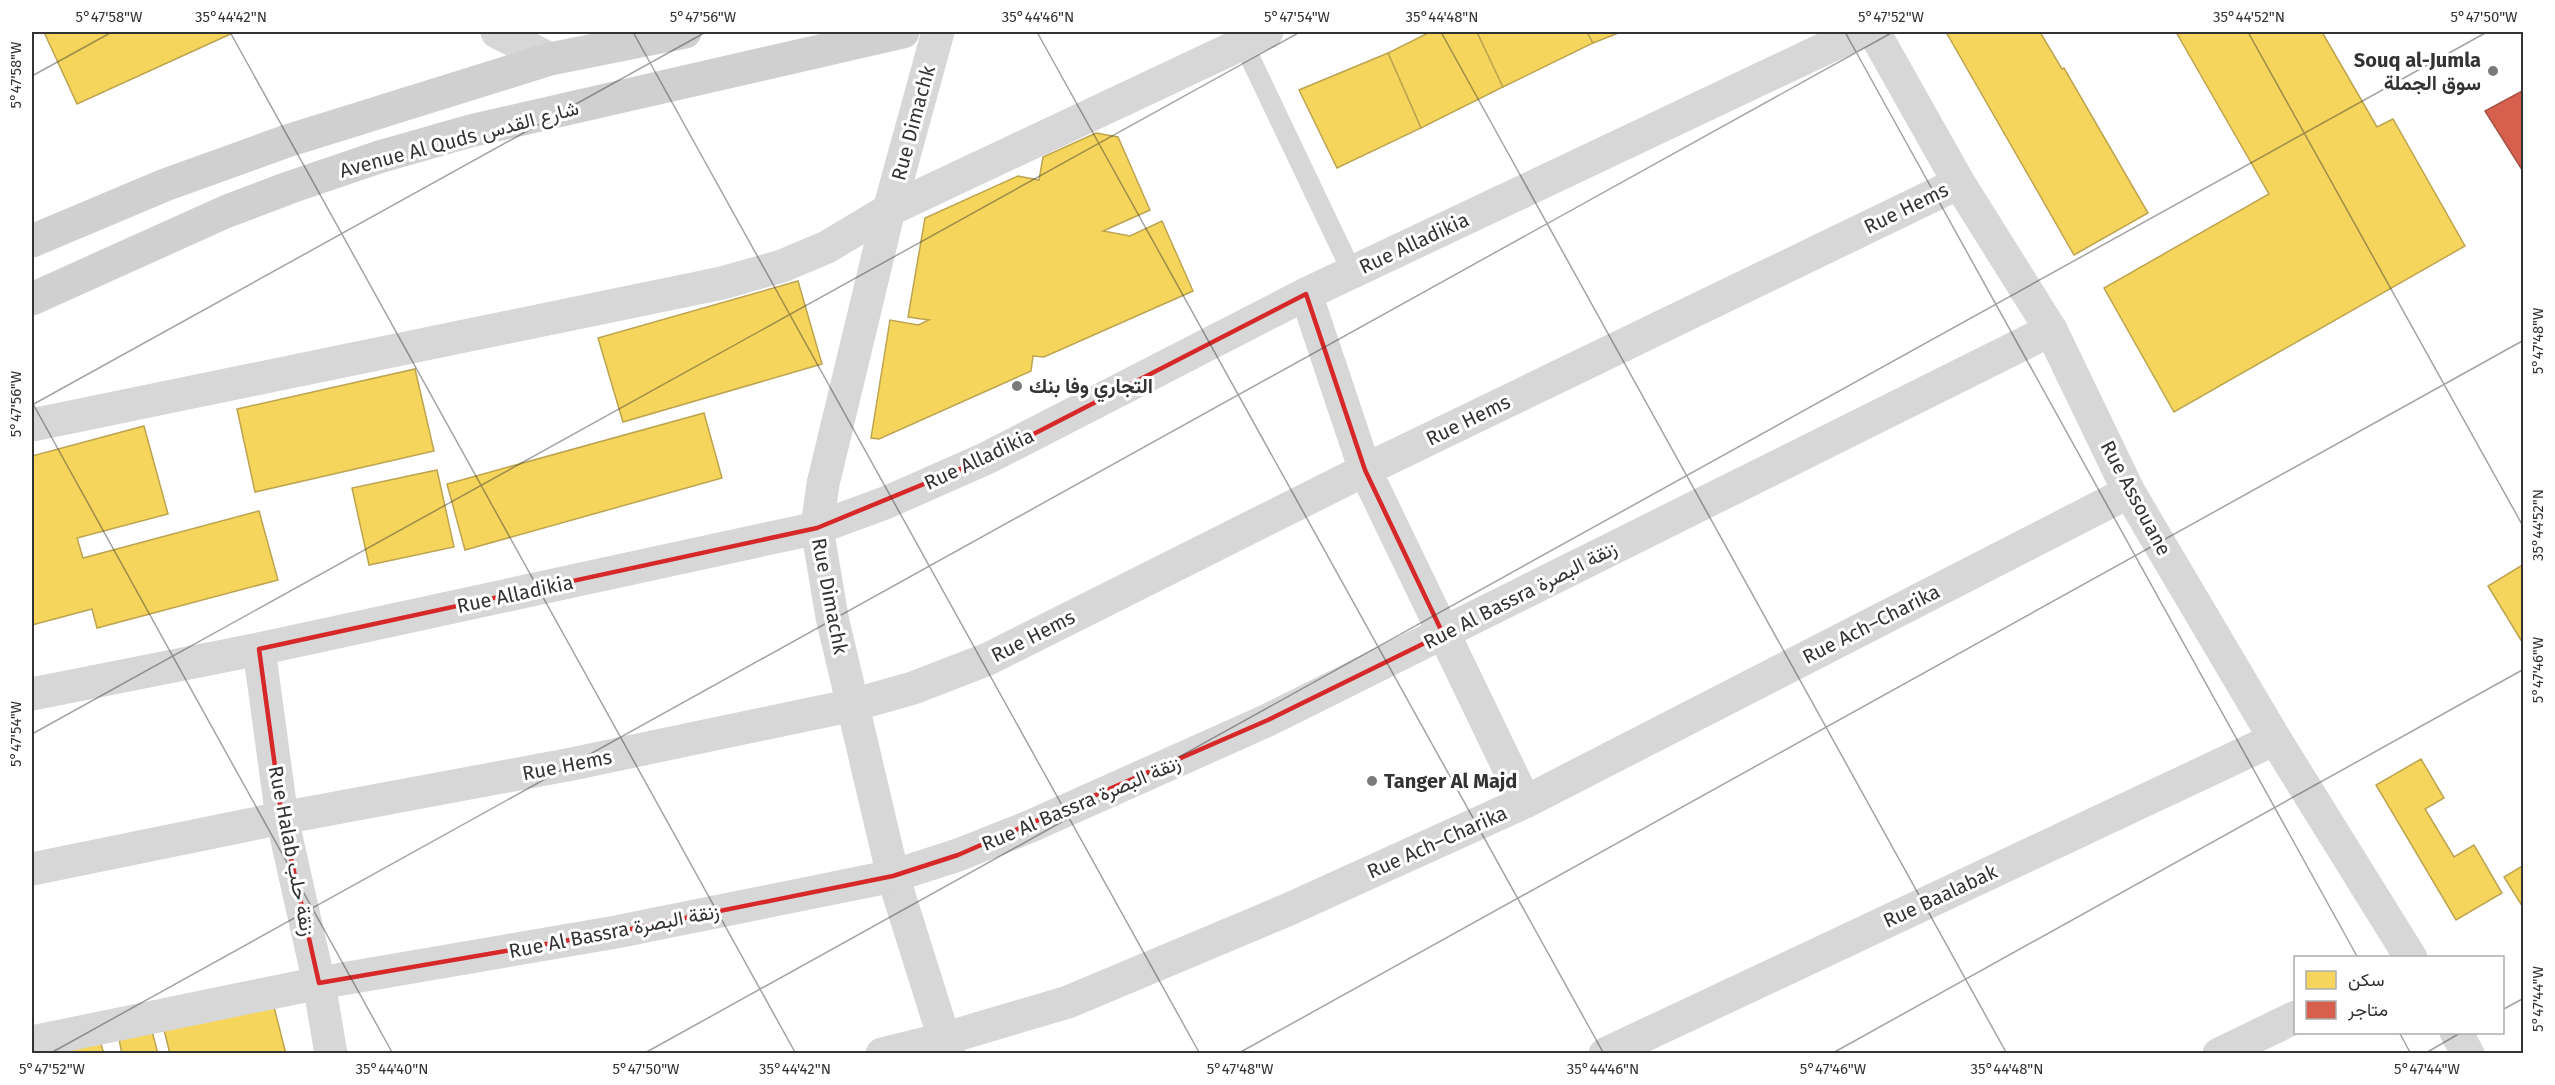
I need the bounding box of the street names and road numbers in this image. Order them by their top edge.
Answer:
street label: Rue Dimachk [886,62,940,183]
street label: Avenue Al Quds شارع القدس [337,96,582,184]
street label: Rue Hems [1860,177,1952,239]
street label: Rue Alladikia [1355,207,1473,279]
street label: Rue Hems [1422,389,1514,451]
street label: Rue Alladikia [920,423,1038,495]
street label: Rue Assouane [2096,436,2176,560]
street label: Rue Dimachk [807,536,853,657]
street label: Rue Al Bassra زنقة البصرة [1419,536,1621,655]
street label: Rue Alladikia [455,570,575,618]
street label: Rue Ach–Charika [1798,579,1944,669]
street label: Rue Hems [987,605,1079,667]
street label: Rue Hems [520,745,614,785]
street label: Rue Al Bassra زنقة البصرة [978,750,1185,857]
street label: Rue Halab زنقة حلب [263,764,320,938]
street label: Rue Ach–Charika [1363,800,1511,884]
street label: Rue Baalabak [1879,859,2001,933]
street label: Rue Al Bassra زنقة البصرة [507,899,721,964]

